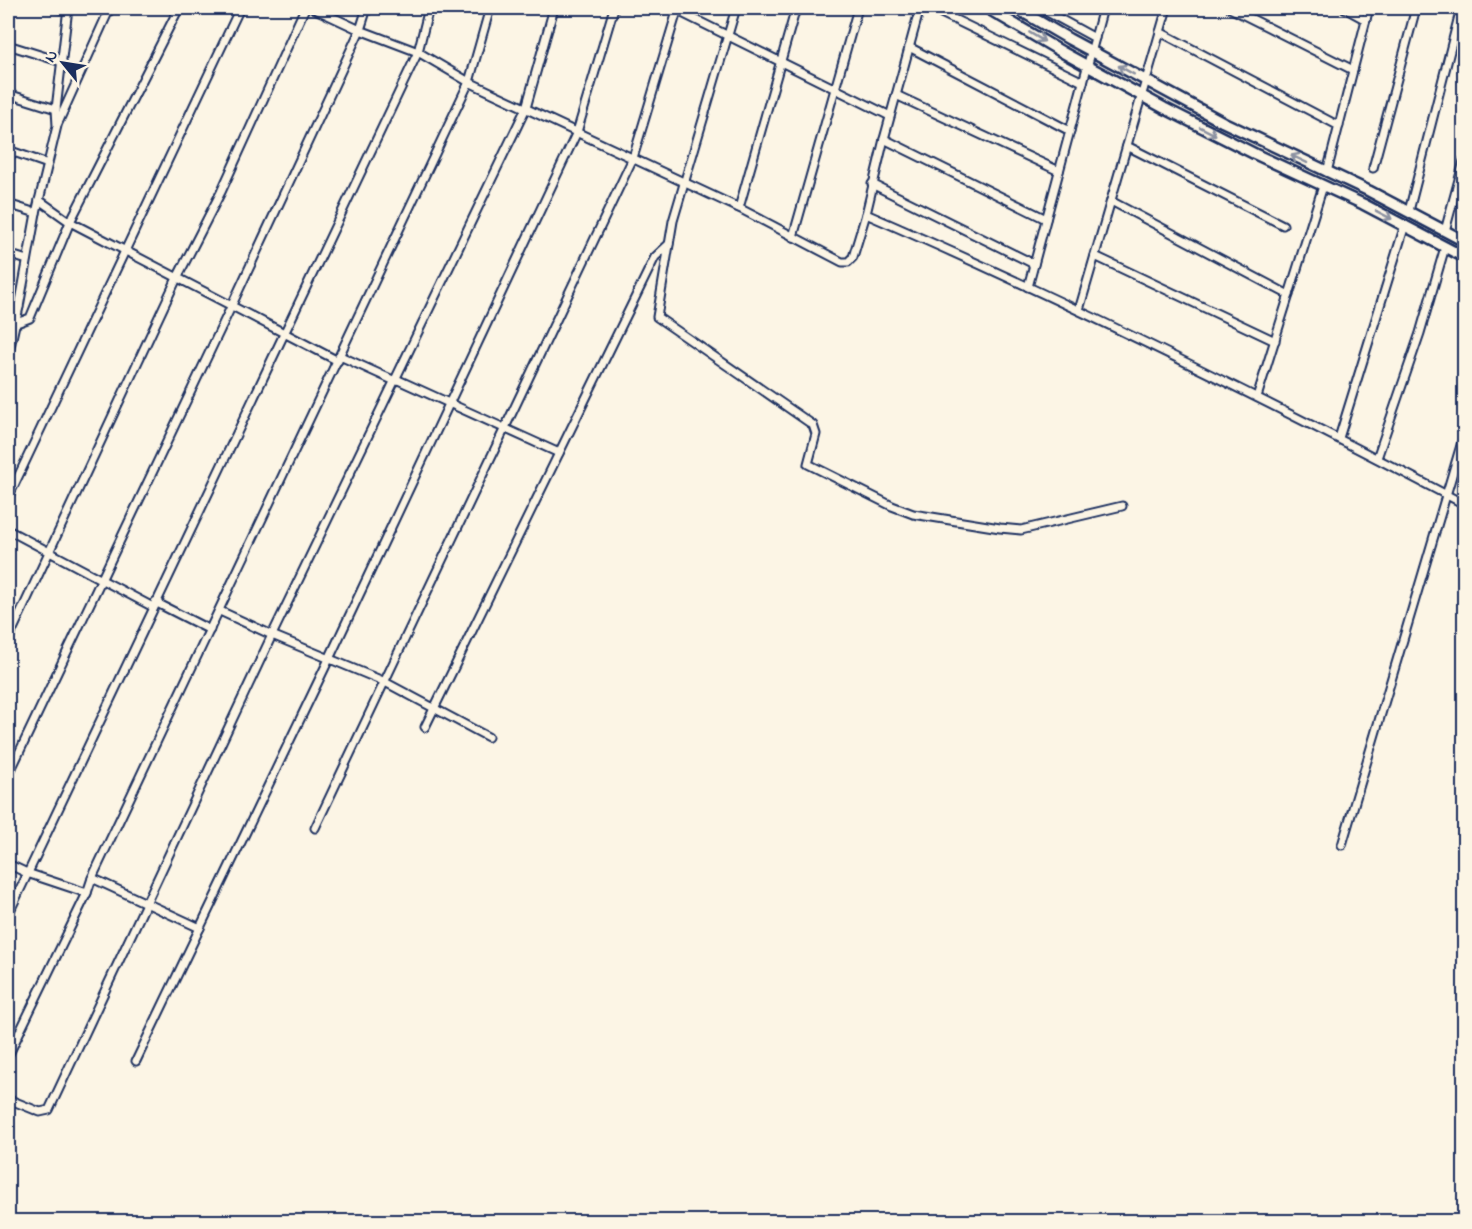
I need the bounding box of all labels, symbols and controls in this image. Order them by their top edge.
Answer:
one-way arrow [1028,31,1045,43]
north arrow [33,33,93,93]
text: N [39,46,65,67]
one-way arrow [1117,64,1135,75]
one-way arrow [1199,126,1217,137]
one-way arrow [1291,153,1309,165]
one-way arrow [1375,209,1393,221]

